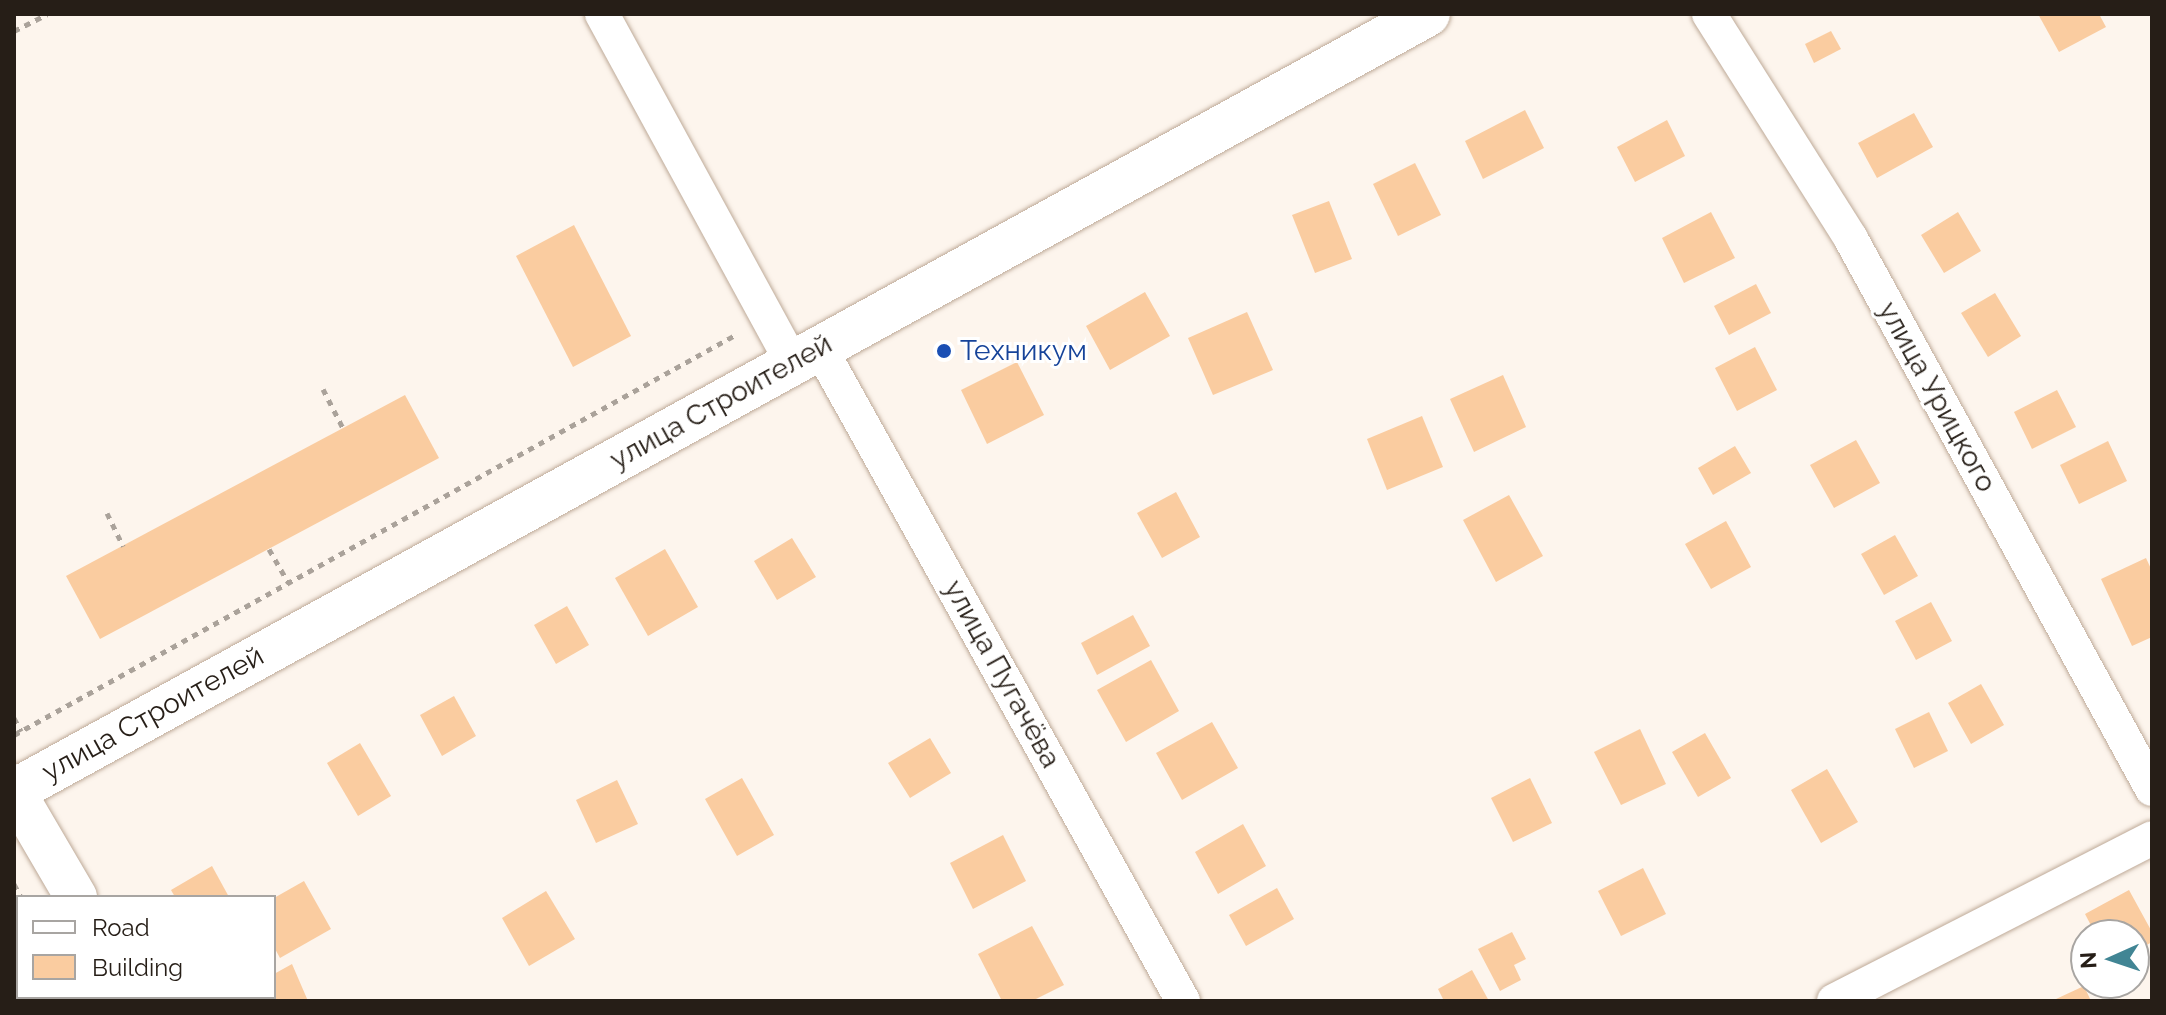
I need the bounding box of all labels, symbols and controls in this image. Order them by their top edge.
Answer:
street label: улица Урицкого [1871,296,2003,498]
street label: улица Строителей [604,327,838,477]
place label: Техникум [960,334,1087,368]
marker: Техникум [935,342,953,360]
street label: улица Пугачёва [937,574,1067,774]
street label: улица Строителей [36,639,270,789]
legend [16,895,276,999]
text: Road [92,913,150,942]
north arrow [2070,919,2150,999]
text: N [2075,951,2101,969]
text: Building [92,953,183,982]

